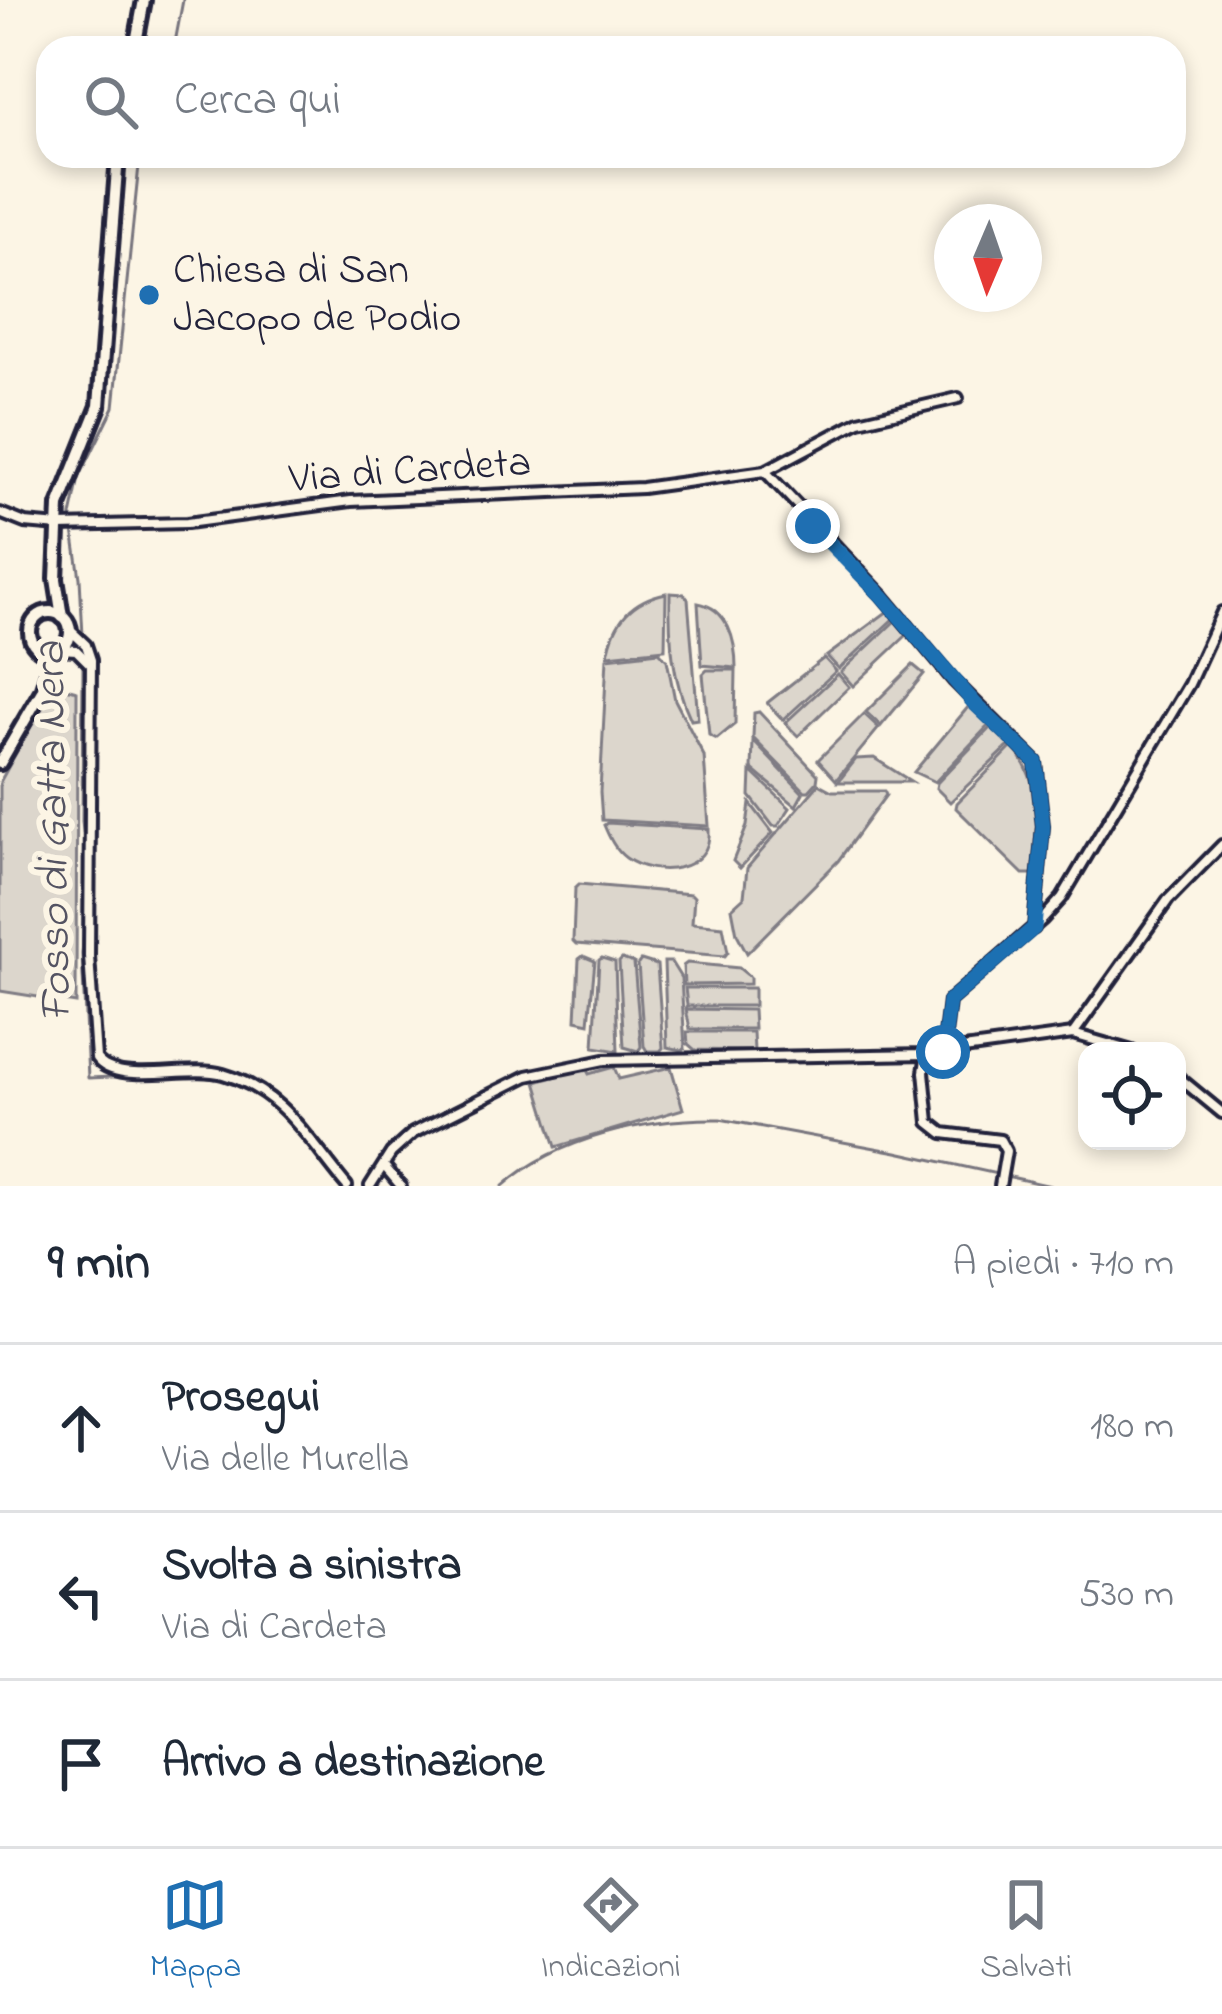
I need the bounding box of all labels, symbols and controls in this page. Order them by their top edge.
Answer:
search box [36,36,1186,168]
icon: search [78,69,144,135]
text: Cerca qui [174,69,341,135]
north arrow [934,204,1042,312]
place label: Chiesa di San Jacopo de Podio [173,241,461,350]
marker: Chiesa di San Jacopo de Podio [136,282,162,308]
street label: Via di Cardeta [286,433,533,511]
route end [786,499,840,553]
water label: Fosso di Gatta Nera [19,640,91,1023]
route start [916,1025,970,1079]
map controls [1078,1042,1186,1150]
button: locate [1078,1042,1186,1150]
text: 9 min [48,1227,150,1302]
text: A piedi · 710 m [952,1236,1174,1293]
text: Prosegui [162,1366,320,1432]
icon: ahead [48,1395,114,1461]
text: 180 m [1090,1399,1174,1456]
text: Via delle Murella [162,1432,409,1489]
text: Svolta a sinistra [162,1534,462,1600]
icon: left [48,1563,114,1629]
text: 530 m [1079,1567,1174,1624]
text: Via di Cardeta [162,1600,387,1657]
icon: arrive [48,1731,114,1797]
text: Arrivo a destinazione [162,1731,544,1797]
tab: Mappa [150,1872,241,1992]
tab: Indicazioni [541,1872,681,1992]
tab: Salvati [980,1872,1072,1992]

